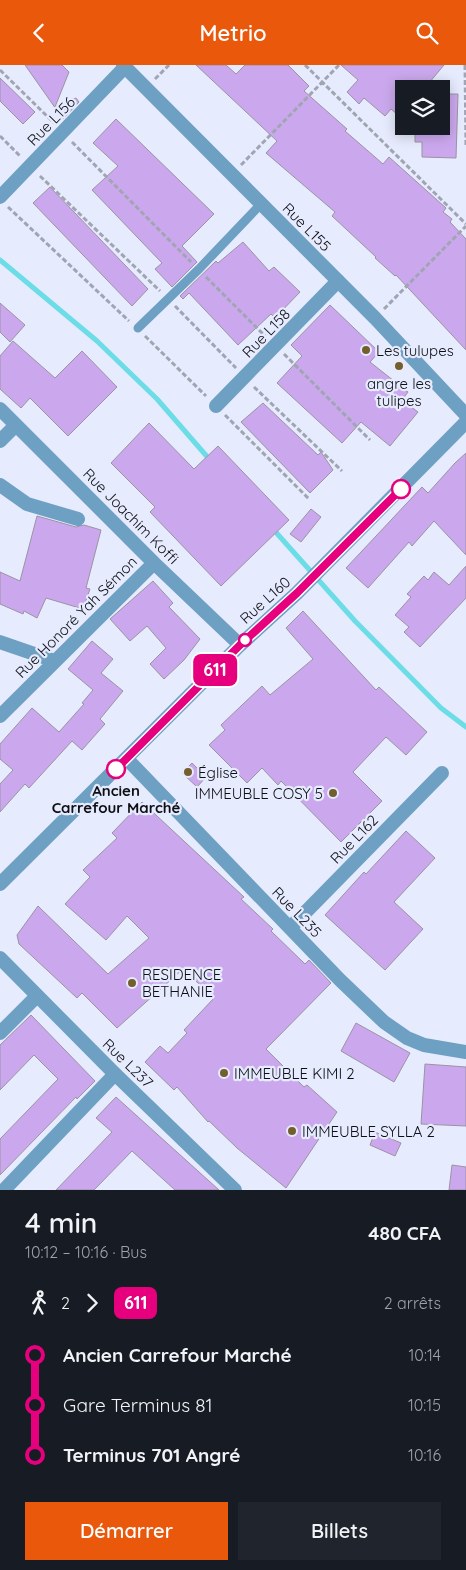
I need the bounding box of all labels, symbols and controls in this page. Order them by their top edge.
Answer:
icon: back [25,19,53,47]
text: Metrio [199,19,267,47]
icon: search [413,19,441,47]
map controls [395,80,450,135]
button: layers [395,80,450,135]
street label: Rue L156 [23,93,79,149]
street label: Rue L155 [279,199,335,255]
street label: Rue L158 [238,305,294,361]
place label: Les tulupes [376,341,454,360]
marker: Les tulupes [360,344,372,356]
marker: angre les tulipes [393,360,405,372]
place label: angre les tulipes [367,374,431,410]
street label: Rue Joachim Koffi [79,464,183,568]
unlabelled marker [391,479,411,499]
street label: Rue Honoré Yah Sémon [11,552,141,682]
street label: Rue L160 [236,572,294,628]
unlabelled marker [238,633,252,647]
line badge: 611 [186,654,244,686]
text: 611 [203,658,227,681]
marker: Ancien Carrefour Marché [106,759,126,779]
place label: Église [198,763,238,782]
marker: Église [182,766,194,778]
place label: Ancien Carrefour Marché [52,781,180,817]
place label: IMMEUBLE COSY 5 [195,784,323,803]
marker: IMMEUBLE COSY 5 [327,787,339,799]
street label: Rue L162 [326,810,382,868]
street label: Rue L235 [268,883,326,941]
place label: RESIDENCE BETHANIE [142,965,221,1001]
marker: RESIDENCE BETHANIE [126,977,138,989]
street label: Rue L237 [99,1034,157,1092]
place label: IMMEUBLE KIMI 2 [234,1064,355,1083]
marker: IMMEUBLE KIMI 2 [218,1067,230,1079]
place label: IMMEUBLE SYLLA 2 [302,1122,435,1141]
marker: IMMEUBLE SYLLA 2 [286,1125,298,1137]
text: 4 min [25,1205,97,1240]
text: 480 CFA [368,1221,441,1245]
text: 10:12 – 10:16 · Bus [25,1242,147,1262]
icon: walk [25,1289,53,1317]
icon: forward [78,1289,106,1317]
text: 611 [124,1291,147,1314]
text: 2 [61,1293,70,1313]
text: 2 arrêts [384,1293,441,1313]
text: Ancien Carrefour Marché [63,1343,292,1367]
text: 10:14 [408,1345,441,1365]
text: Gare Terminus 81 [63,1393,213,1417]
text: 10:15 [408,1395,441,1415]
text: Terminus 701 Angré [63,1443,240,1467]
text: 10:16 [408,1445,441,1465]
button: Démarrer [25,1502,228,1560]
button: Billets [238,1502,441,1560]

